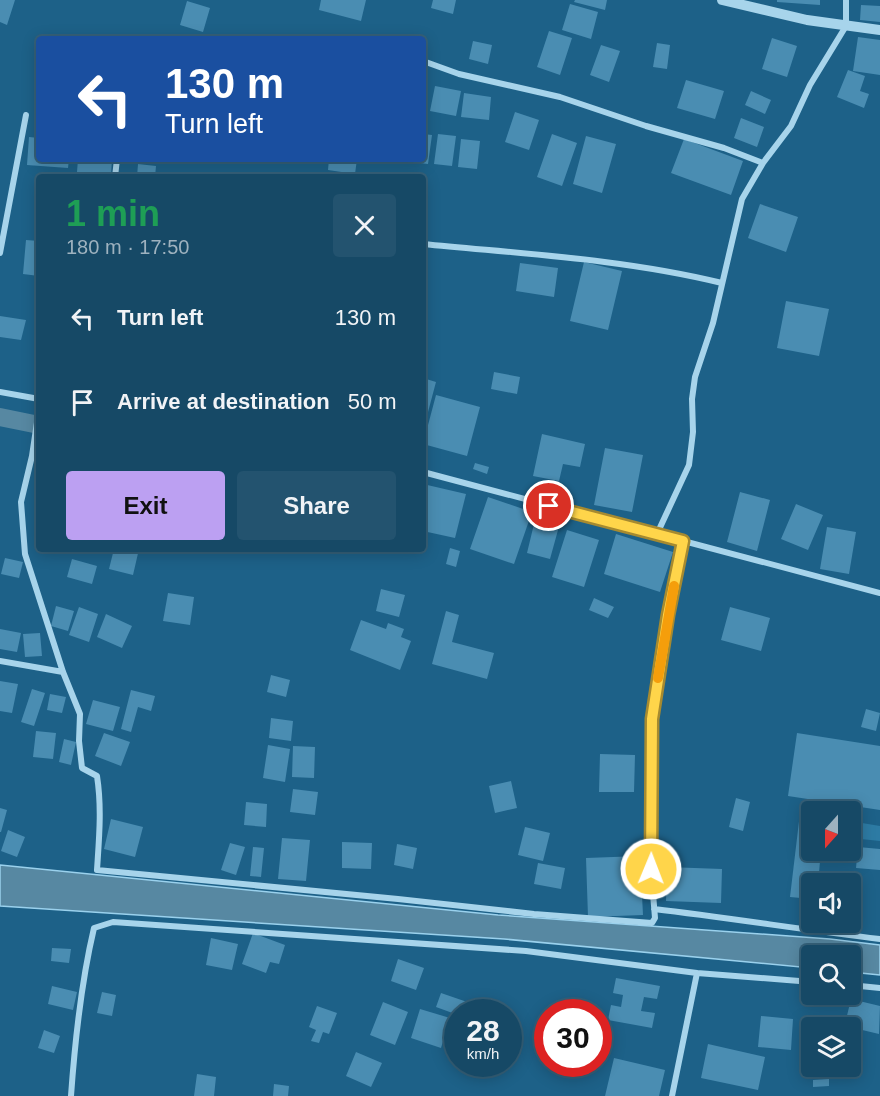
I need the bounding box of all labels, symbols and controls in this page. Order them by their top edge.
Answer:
icon: left [66,60,144,138]
text: 130 m [165,60,284,107]
text: Turn left [165,109,263,139]
text: 1 min [66,193,160,234]
button: close [333,194,396,257]
text: 180 m · 17:50 [66,236,189,258]
icon: left [66,302,99,335]
text: Turn left [117,305,203,330]
text: 130 m [335,305,396,330]
icon: arrive [66,386,99,419]
text: Arrive at destination [117,389,330,414]
text: 50 m [348,389,397,414]
button: Exit [66,471,225,540]
button: Share [237,471,396,540]
pin [523,480,574,531]
icon: arrive [532,489,565,522]
north arrow [801,801,861,861]
map controls [801,801,861,1077]
position arrow [619,837,683,901]
button: sound [801,873,861,933]
button: search [801,945,861,1005]
speed limit sign: 30 [534,999,612,1077]
text: 28 [466,1014,500,1047]
button: layers [801,1017,861,1077]
text: km/h [467,1045,499,1062]

